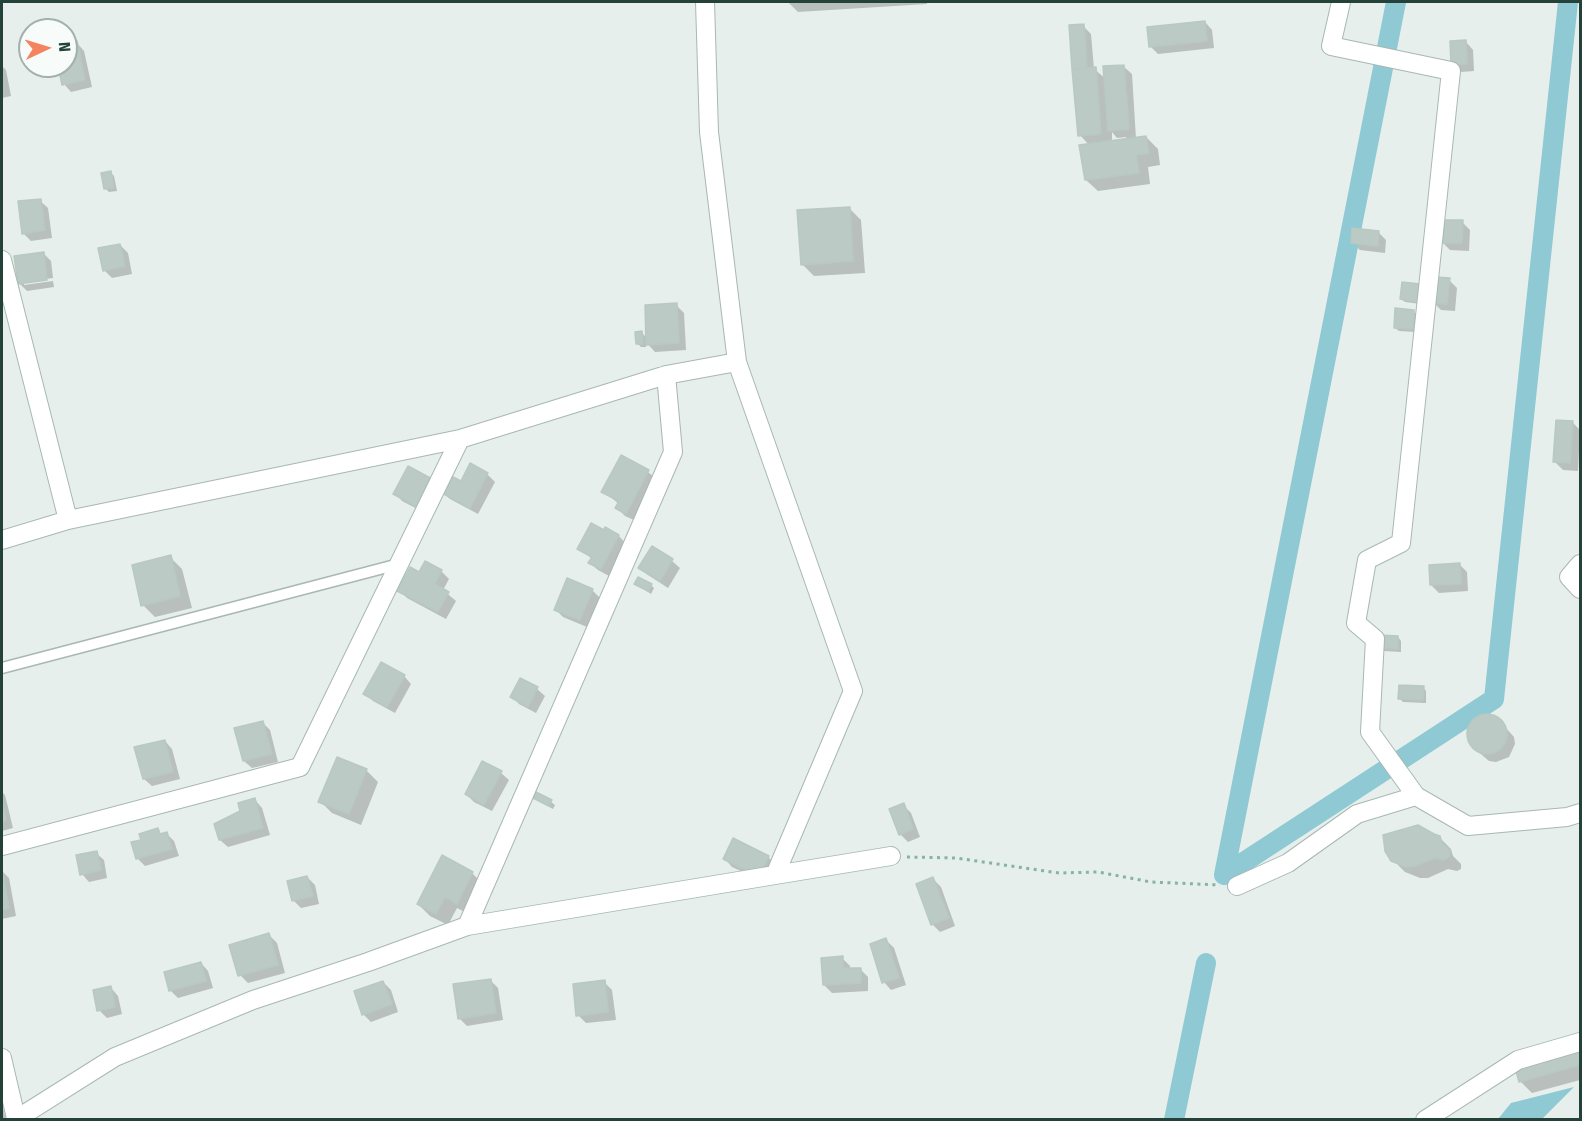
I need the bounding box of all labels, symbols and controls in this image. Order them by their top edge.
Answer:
north arrow [18,18,78,78]
text: N [55,41,74,52]

